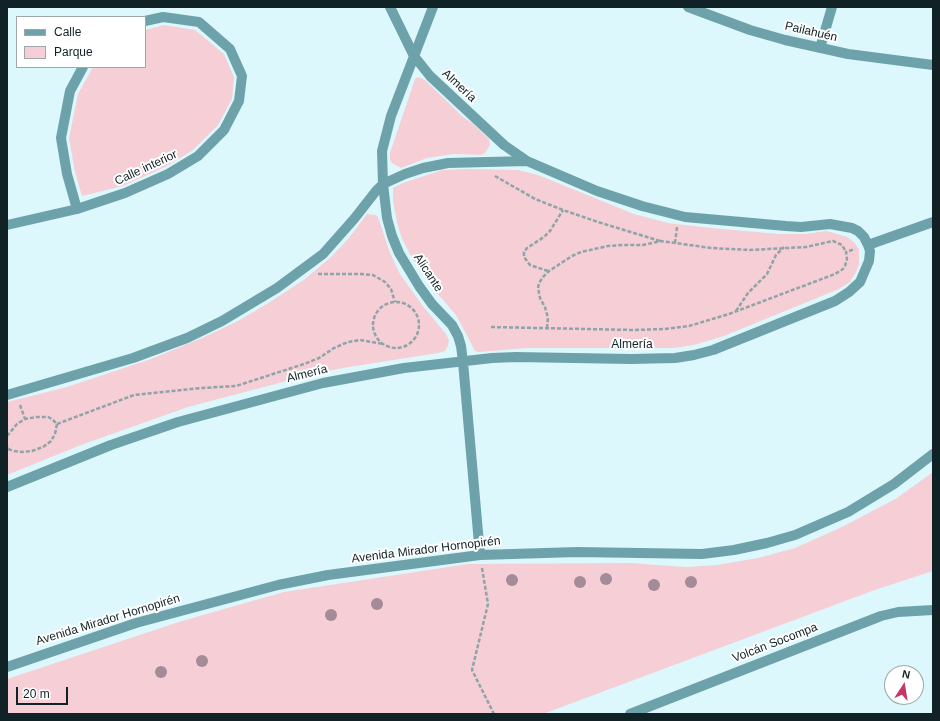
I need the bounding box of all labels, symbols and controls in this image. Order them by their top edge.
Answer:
legend [16,16,146,68]
street label: Pailahuén [783,19,839,45]
text: Calle [54,25,81,39]
text: Parque [54,45,93,59]
street label: Almería [439,67,479,105]
street label: Calle interior [112,147,180,189]
street label: Alicante [410,251,446,295]
street label: Almería [611,338,653,352]
street label: Almería [285,362,329,386]
street label: Avenida Mirador Hornopirén [351,534,501,566]
street label: Avenida Mirador Hornopirén [34,591,182,649]
street label: Volcán Socompa [730,620,820,666]
north arrow [884,665,924,705]
text: N [901,668,911,681]
scale bar [18,679,70,705]
text: 20 m [23,687,50,701]

